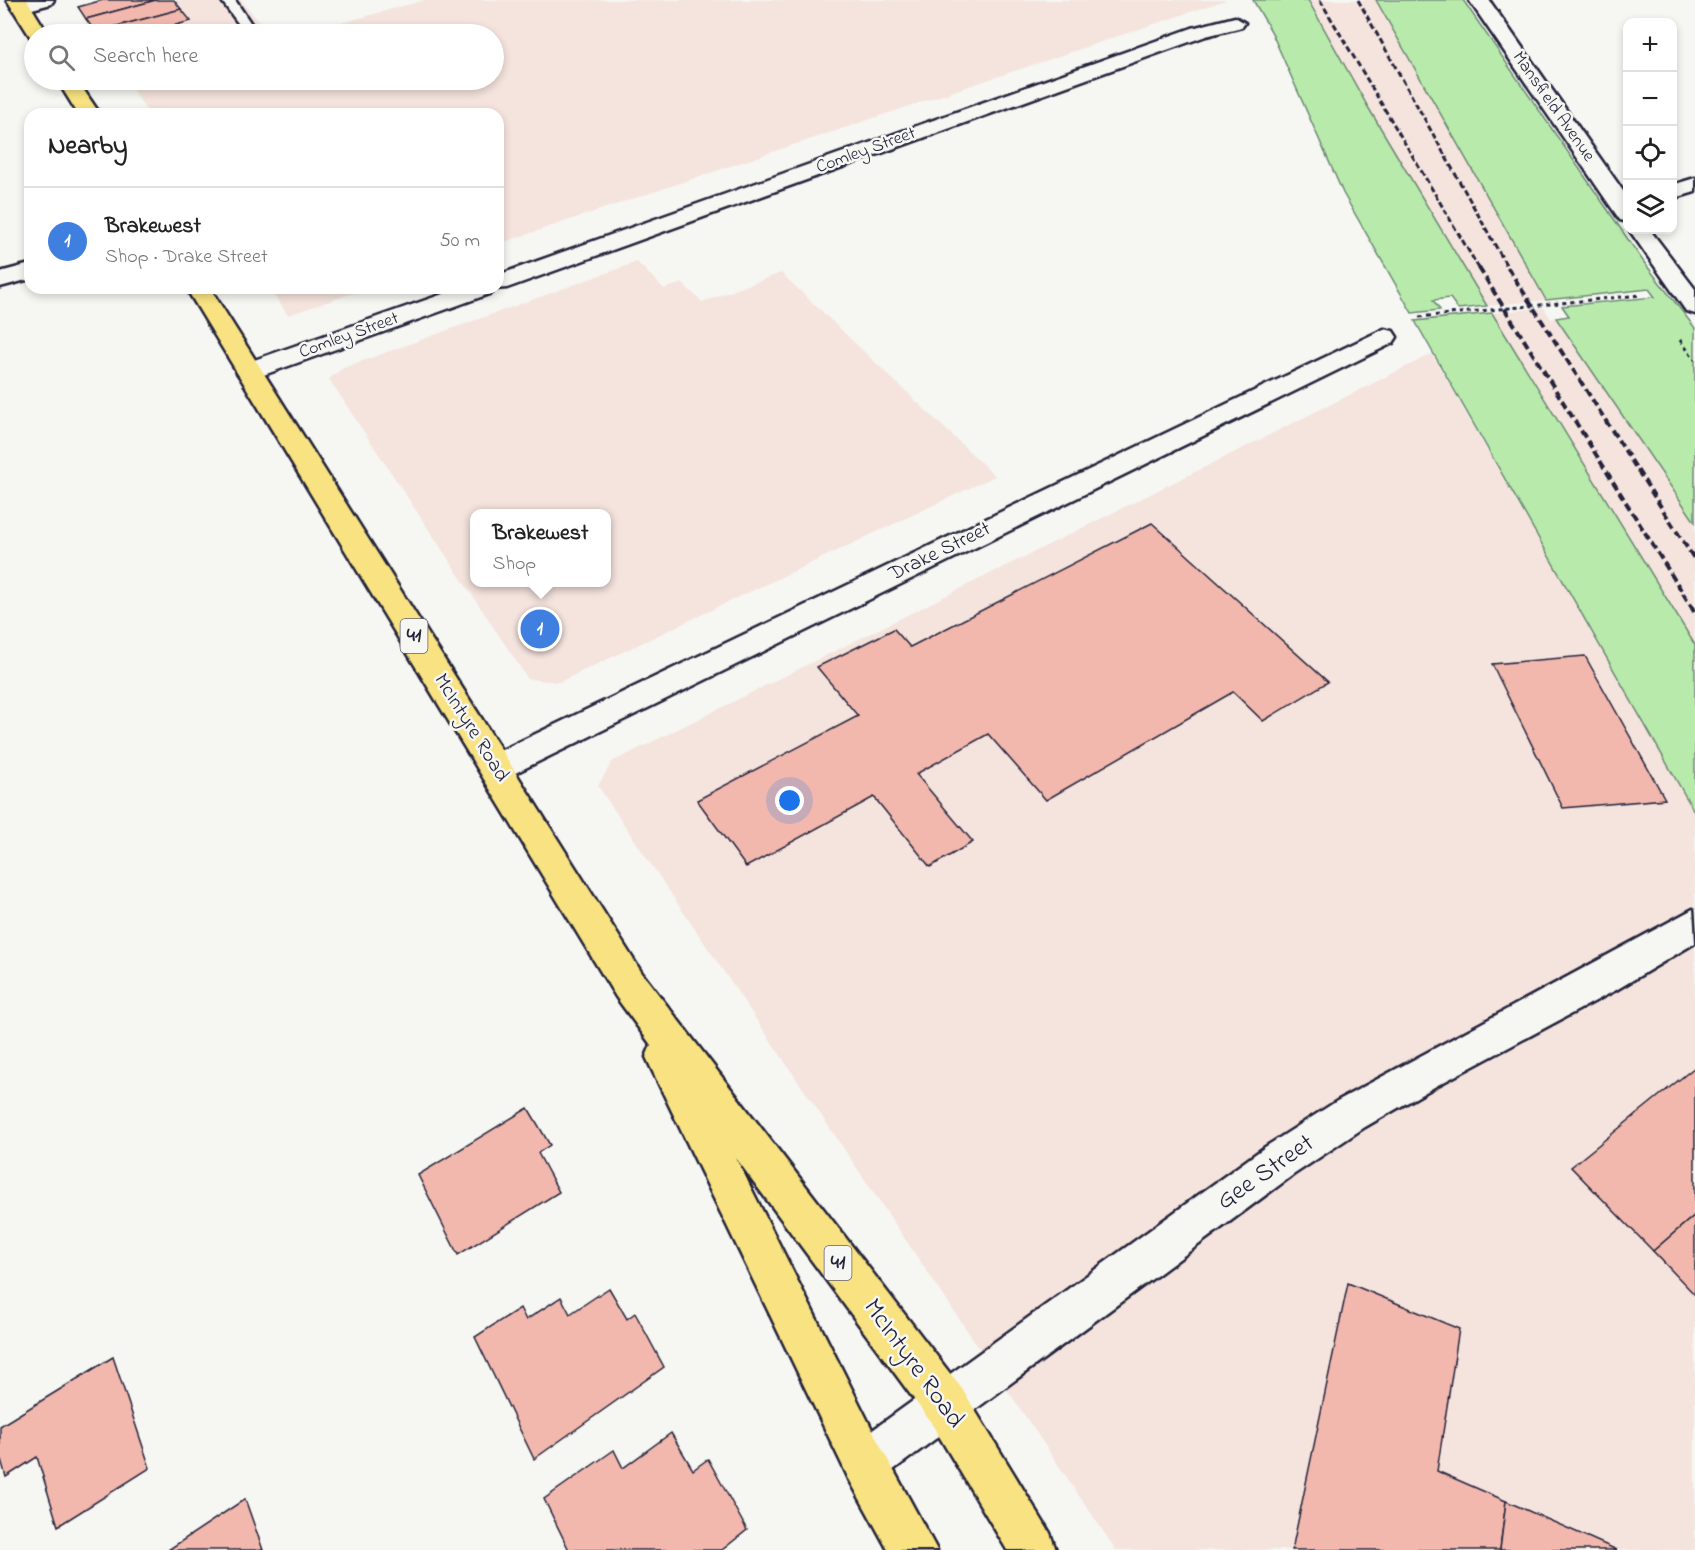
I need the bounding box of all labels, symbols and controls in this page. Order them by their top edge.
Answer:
map controls [1623,18,1677,234]
button: + [1623,18,1677,72]
search box [24,24,504,90]
icon: search [45,41,78,74]
text: Search here [93,41,198,73]
street label: Mansfield Avenue [1505,46,1601,168]
button: − [1623,72,1677,126]
street label: Comley Street [813,121,919,181]
button: locate [1623,126,1677,180]
text: Nearby [48,128,127,166]
button: layers [1623,180,1677,234]
text: Brakewest [105,211,201,243]
text: 1 [64,227,71,256]
text: 50 m [439,227,480,256]
text: Shop · Drake Street [105,243,268,272]
street label: Comley Street [296,306,402,366]
popup [470,509,611,587]
street label: Drake Street [883,514,996,590]
text: Brakewest [493,518,588,550]
text: Shop [493,550,536,579]
pin: 1 [520,606,560,652]
road number: 41 [400,619,428,653]
street label: McIntyre Road [424,668,516,789]
your location [775,786,804,815]
street label: Gee Street [1209,1125,1323,1221]
road number: 41 [824,1246,852,1280]
street label: McIntyre Road [853,1291,973,1437]

